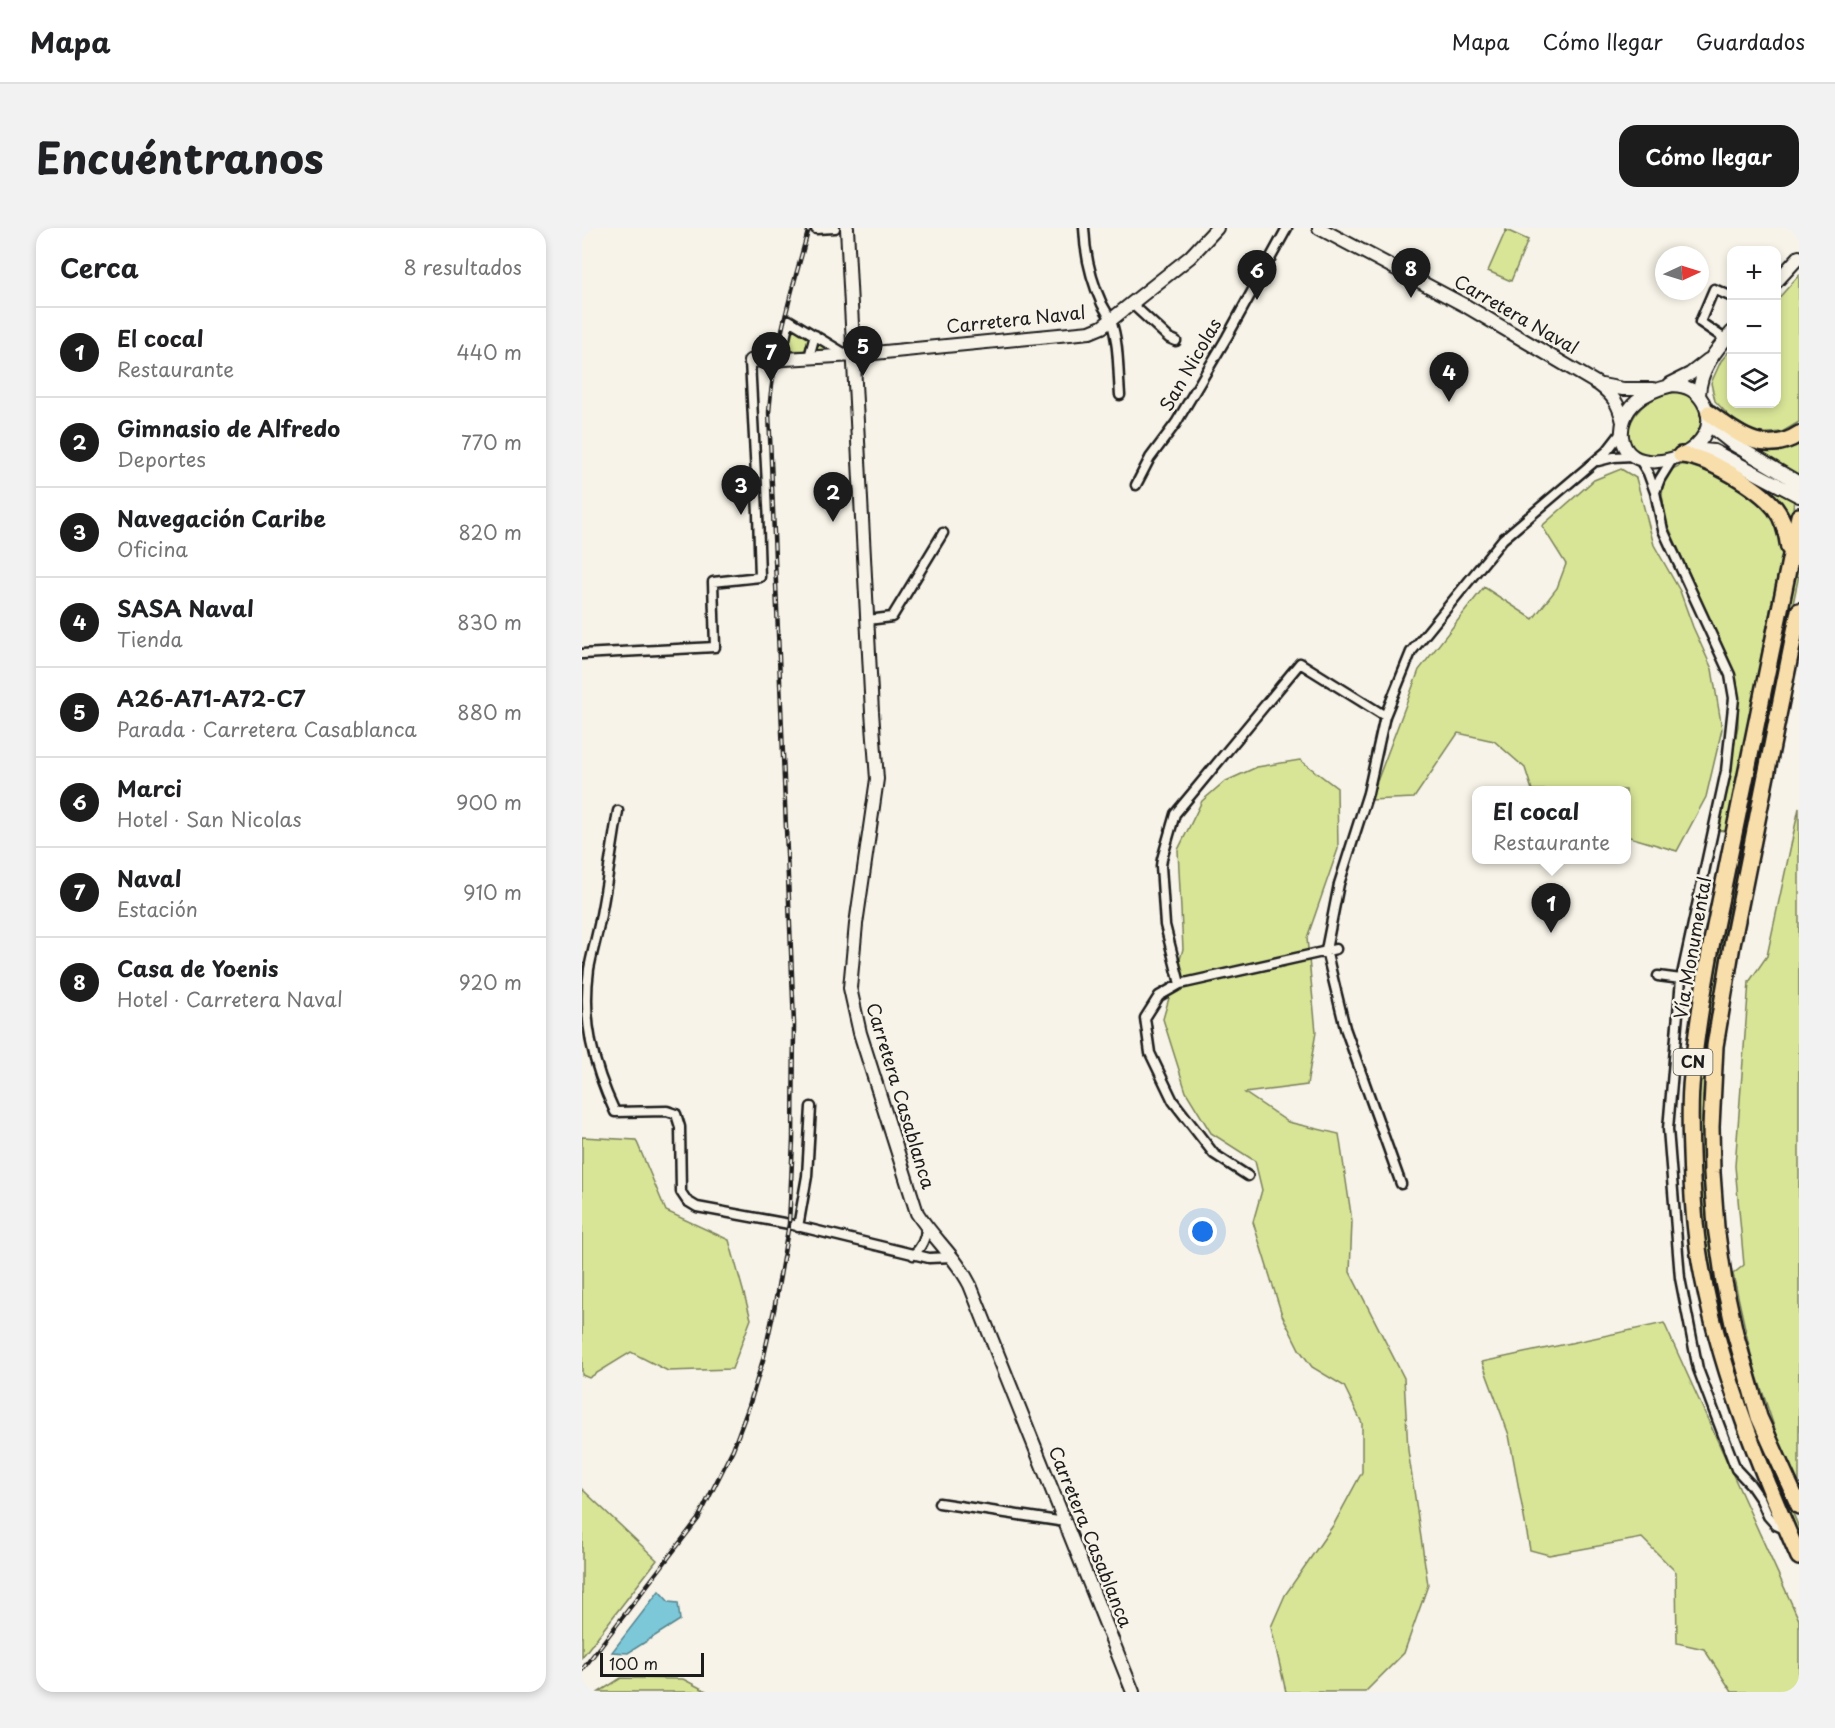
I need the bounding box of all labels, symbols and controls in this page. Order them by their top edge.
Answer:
text: Mapa [30,20,111,63]
text: Mapa [1452,25,1510,57]
text: Cómo llegar [1543,25,1663,57]
text: Guardados [1696,25,1805,57]
text: Encuéntranos [36,125,324,188]
button: Cómo llegar [1619,125,1799,187]
north arrow [1655,246,1709,300]
map controls [1727,246,1781,408]
button: + [1727,246,1781,300]
text: Cerca [60,248,139,287]
pin: 8 [1392,248,1430,298]
pin: 6 [1238,250,1276,300]
text: 8 resultados [403,252,522,282]
street label: Carretera Naval [1449,267,1584,360]
street label: Carretera Naval [945,298,1087,339]
button: − [1727,300,1781,354]
street label: San Nicolas [1152,313,1227,416]
text: El cocal [117,321,203,354]
pin: 5 [844,326,882,376]
pin: 7 [752,332,790,382]
text: 1 [75,337,84,367]
text: 440 m [457,337,522,367]
pin: 4 [1430,352,1468,402]
text: Restaurante [117,354,234,384]
button: layers [1727,354,1781,408]
text: Gimnasio de Alfredo [117,411,340,444]
text: 2 [72,427,87,457]
text: 770 m [461,427,522,457]
text: Deportes [117,444,206,474]
pin: 3 [722,466,760,515]
pin: 2 [814,472,852,522]
text: Navegación Caribe [117,501,326,534]
text: 3 [73,517,86,547]
text: 820 m [459,517,522,547]
text: Oficina [117,534,188,564]
text: SASA Naval [117,591,254,624]
text: 4 [73,607,86,637]
text: 830 m [457,607,522,637]
text: Tienda [117,624,183,654]
text: A26-A71-A72-C7 [117,681,305,714]
text: 5 [73,697,86,727]
text: 880 m [457,697,522,727]
text: Parada · Carretera Casablanca [117,714,417,744]
text: Marci [117,771,182,804]
popup [1472,786,1631,864]
text: 6 [72,787,87,817]
text: 900 m [456,787,522,817]
text: El cocal [1493,794,1579,827]
text: Hotel · San Nicolas [117,804,302,834]
text: Restaurante [1493,827,1610,857]
text: Naval [117,861,182,894]
street label: Vía Monumental [1666,874,1717,1021]
text: 7 [74,877,85,907]
text: 910 m [463,877,522,907]
pin: 1 [1532,884,1570,933]
text: Estación [117,894,198,924]
text: Casa de Yoenis [117,951,279,984]
text: 8 [73,967,86,997]
text: 920 m [459,967,522,997]
text: Hotel · Carretera Naval [117,984,343,1014]
street label: Carretera Casablanca [860,999,943,1192]
road number: CN [1674,1049,1712,1075]
your location [1188,1217,1217,1246]
street label: Carretera Casablanca [1043,1442,1140,1632]
scale bar [600,1650,704,1678]
text: 100 m [609,1651,658,1675]

